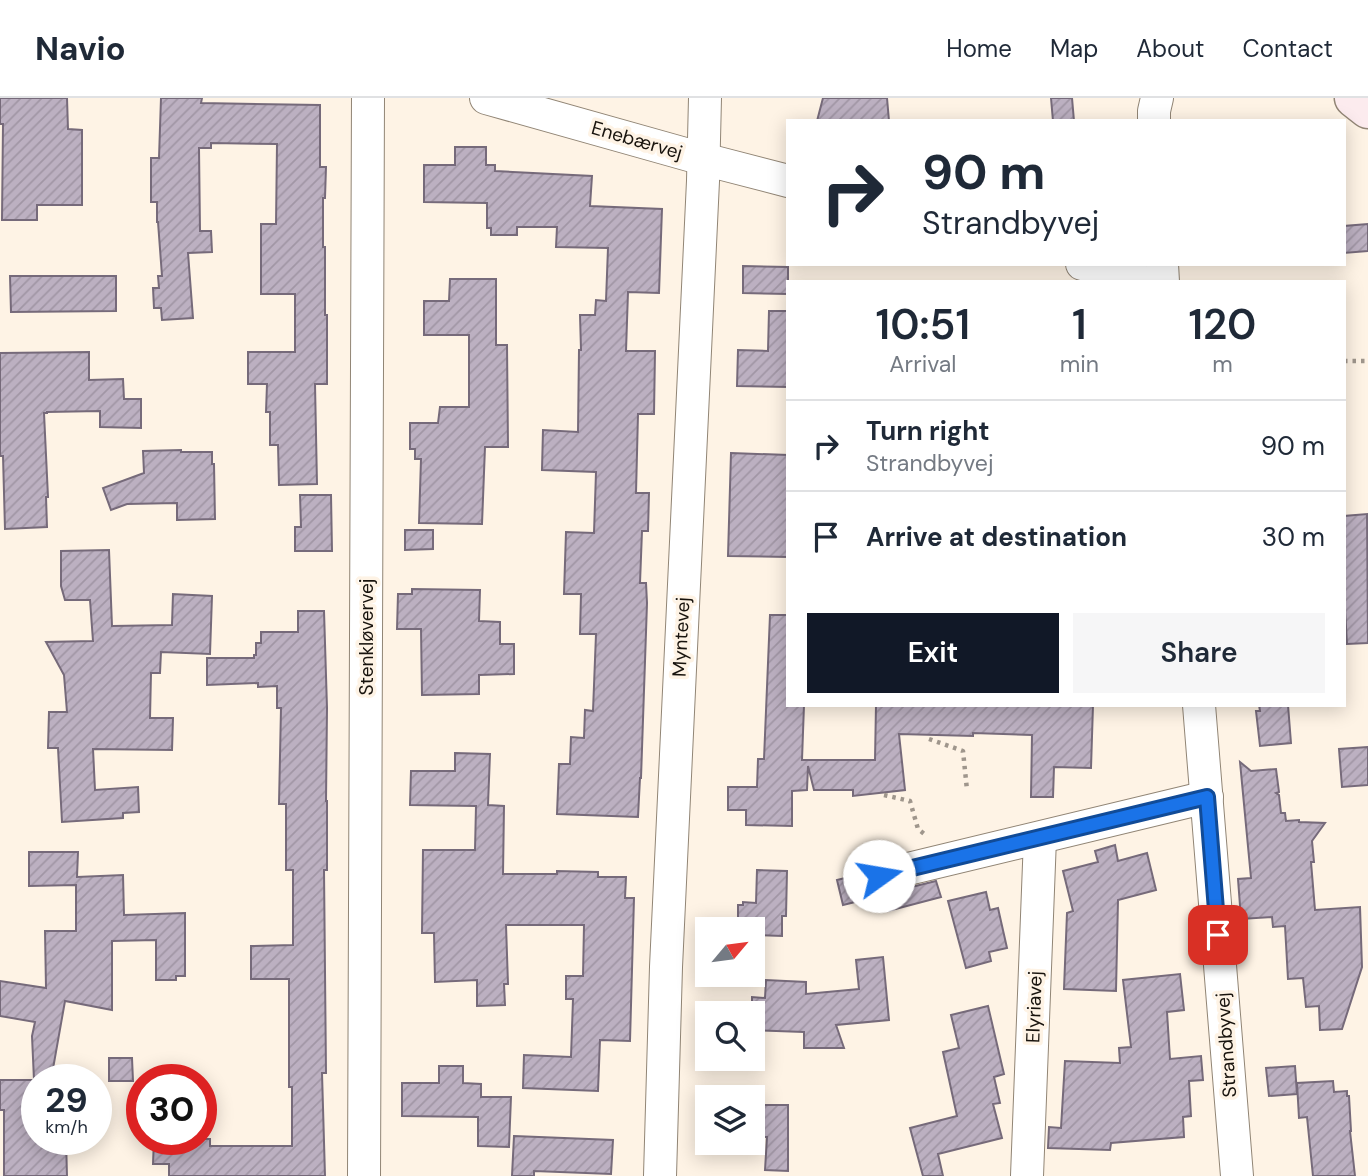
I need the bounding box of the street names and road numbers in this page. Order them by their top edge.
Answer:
street label: Enebærvej [589,115,685,165]
street label: Stenkløvervej [354,579,379,695]
street label: Myntevej [666,596,696,678]
street label: Elyriavej [1020,971,1048,1043]
street label: Strandbyvej [1210,992,1242,1098]

